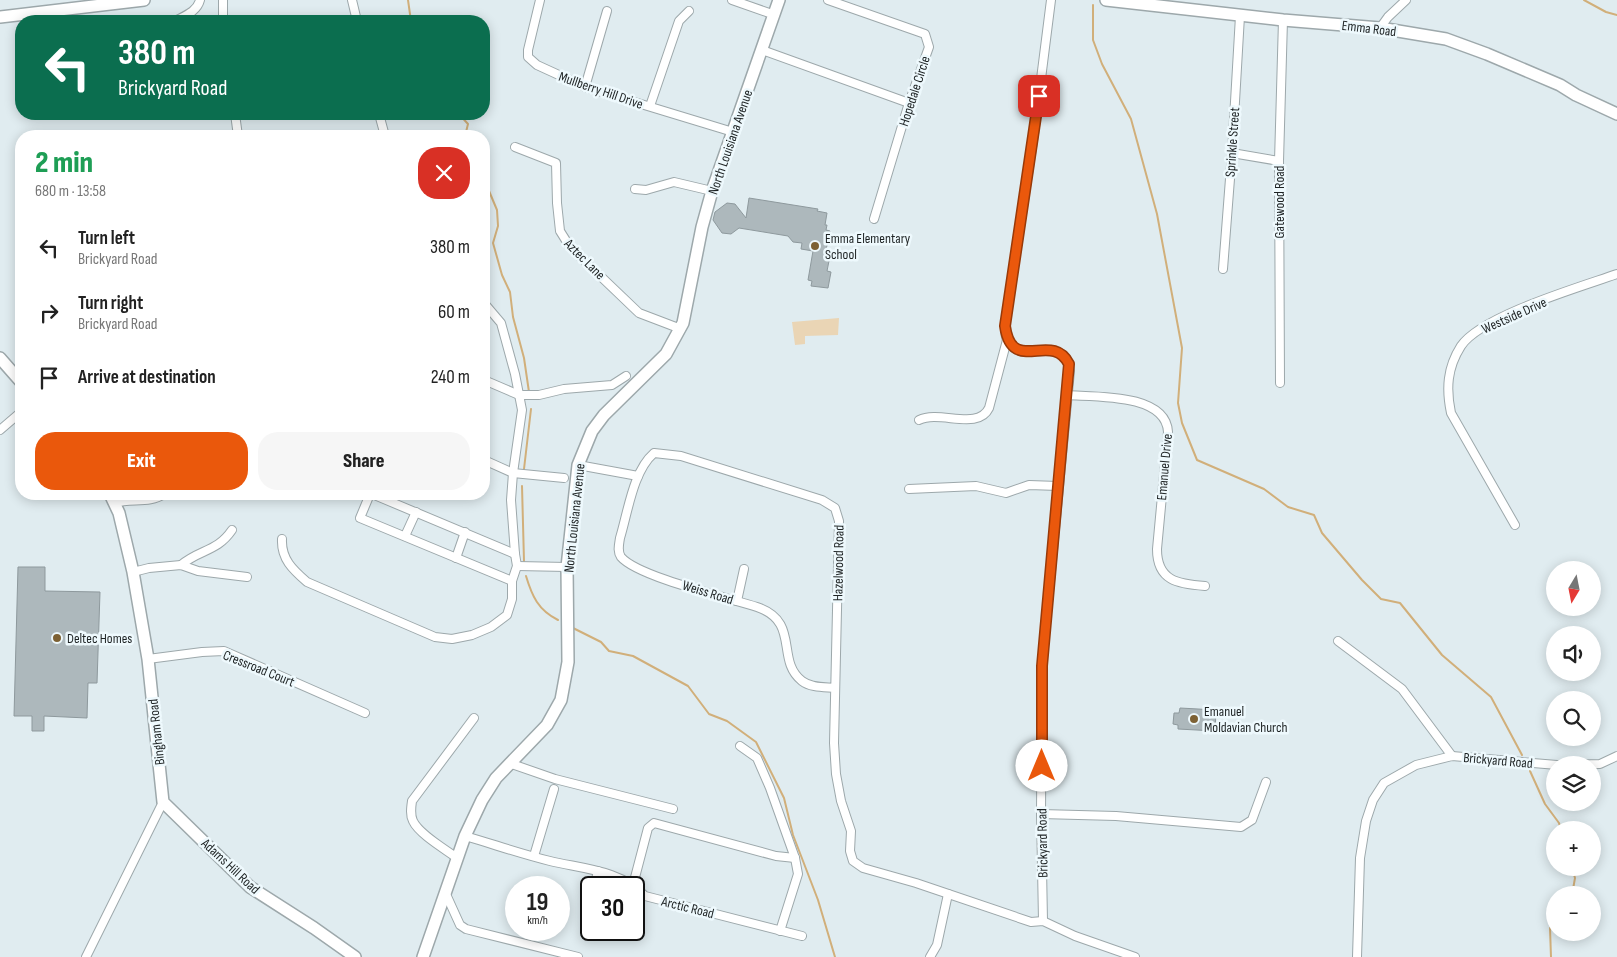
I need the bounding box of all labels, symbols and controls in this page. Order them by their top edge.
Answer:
street label: Emma Road [1341,17,1397,40]
text: 380 m [118,32,196,75]
icon: left [35,35,100,100]
street label: Hopedale Circle [895,54,934,129]
street label: Mullberry Hill Drive [556,68,645,113]
text: Brickyard Road [118,75,227,102]
pin [1018,75,1060,117]
icon: arrive [1025,82,1053,110]
street label: North Louisiana Avenue [705,87,756,197]
street label: Sprinkle Street [1222,107,1243,177]
text: 2 min [35,145,93,181]
button: close [418,147,470,199]
street label: Gatewood Road [1271,165,1288,238]
text: 680 m · 13:58 [35,182,106,201]
text: Turn left [78,227,135,250]
place label: Emma Elementary School [825,230,911,263]
icon: left [35,234,63,262]
street label: Aztec Lane [560,235,609,283]
text: 380 m [430,236,470,259]
marker: Emma Elementary School [809,240,821,252]
text: Brickyard Road [78,250,158,269]
text: Turn right [78,292,143,315]
street label: Westside Drive [1479,294,1549,337]
icon: right [35,299,63,327]
text: 60 m [438,301,470,324]
text: Brickyard Road [78,315,158,334]
icon: arrive [35,364,63,392]
text: Arrive at destination [78,366,216,389]
text: 240 m [431,366,470,389]
button: Exit [35,432,248,490]
button: Share [258,432,470,490]
street label: Emanuel Drive [1153,433,1176,501]
street label: North Louisiana Avenue [560,463,589,574]
street label: Hazelwood Road [829,525,848,601]
north arrow [1546,561,1601,616]
map controls [1546,561,1601,941]
street label: Weiss Road [680,577,736,608]
button: sound [1546,626,1601,681]
place label: Deltec Homes [67,630,132,647]
marker: Deltec Homes [51,632,63,644]
street label: Cressroad Court [220,646,297,691]
button: search [1546,691,1601,746]
street label: Bingham Road [145,698,168,766]
place label: Emanuel Moldavian Church [1204,703,1288,736]
marker: Emanuel Moldavian Church [1188,713,1200,725]
position arrow [1015,739,1067,791]
street label: Brickyard Road [1463,749,1534,772]
button: layers [1546,756,1601,811]
street label: Brickyard Road [1033,808,1052,878]
button: + [1546,821,1601,876]
street label: Adams Hill Road [197,834,264,898]
speed limit sign: 30 [580,876,645,941]
button: − [1546,886,1601,941]
text: 19 [527,887,548,918]
street label: Arctic Road [659,893,716,922]
text: km/h [527,913,548,928]

